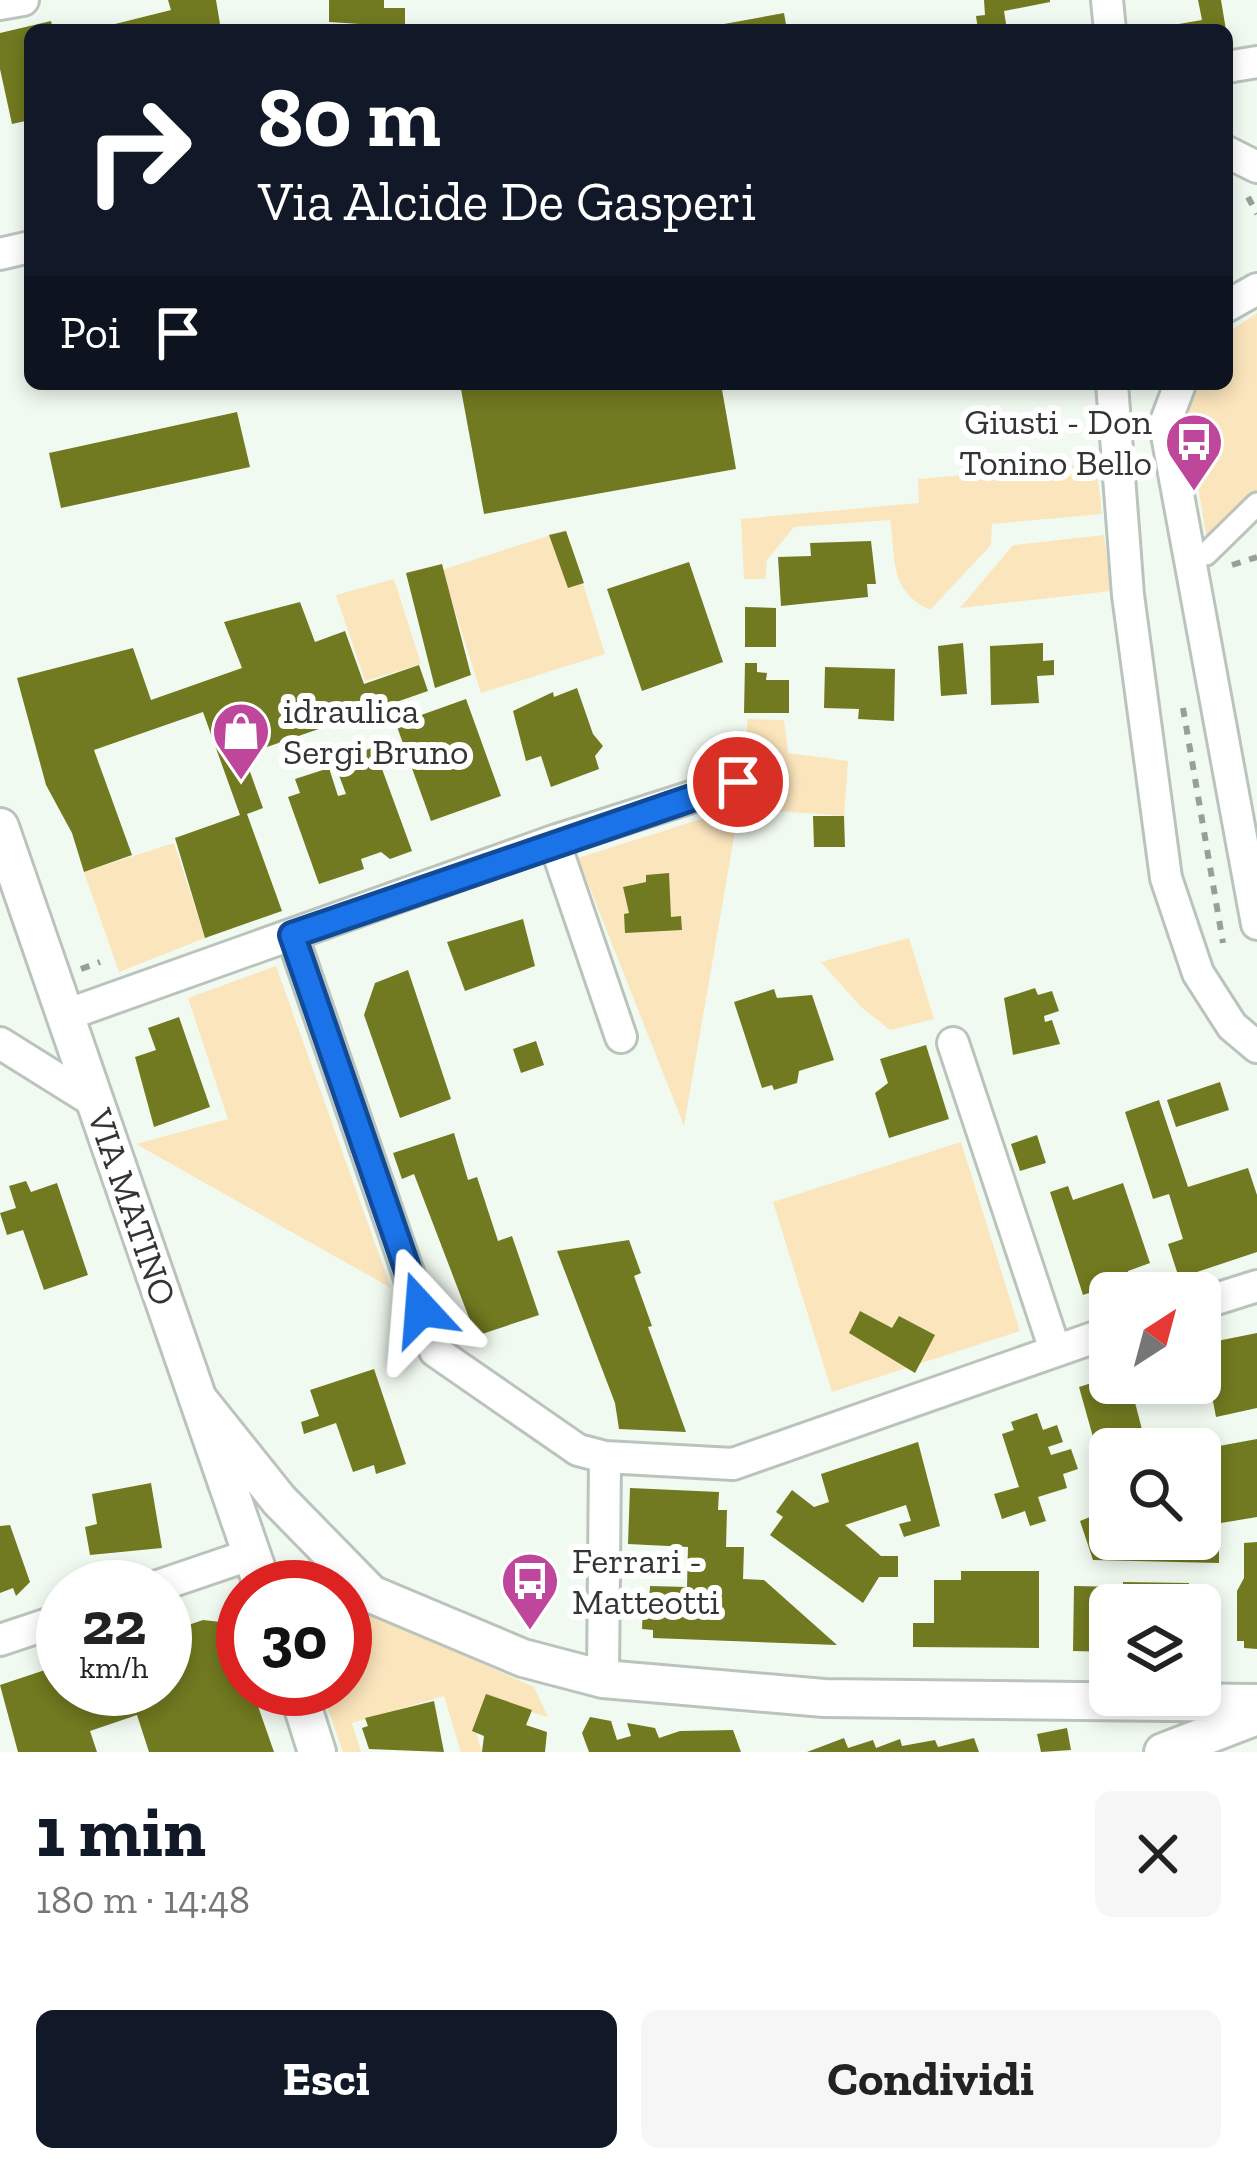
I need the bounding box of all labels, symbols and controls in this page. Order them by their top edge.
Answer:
text: 80 m [258,67,441,168]
icon: right [60,72,216,228]
text: Via Alcide De Gasperi [258,169,756,234]
icon: arrive [145,300,211,366]
text: Poi [60,306,121,360]
place label: Giusti - Don Tonino Bello [959,400,1152,484]
bus stop icon: Giusti - Don Tonino Bello [1163,411,1225,493]
place label: idraulica Sergi Bruno [283,689,468,773]
shop icon: idraulica Sergi Bruno [210,700,272,782]
pin [687,731,789,833]
icon: arrive [705,749,771,815]
street label: VIA MATINO [78,1102,186,1311]
position arrow [358,1246,484,1372]
north arrow [1089,1272,1221,1404]
map controls [1089,1272,1221,1716]
button: search [1089,1428,1221,1560]
place label: Ferrari - Matteotti [572,1539,720,1623]
bus stop icon: Ferrari - Matteotti [499,1550,561,1632]
speed limit sign: 30 [216,1560,372,1716]
button: layers [1089,1584,1221,1716]
text: 22 [82,1587,146,1659]
text: km/h [80,1650,148,1686]
text: 1 min [36,1788,206,1874]
button: close [1095,1791,1221,1917]
text: 180 m · 14:48 [36,1876,250,1923]
button: Esci [36,2010,617,2148]
button: Condividi [641,2010,1221,2148]

